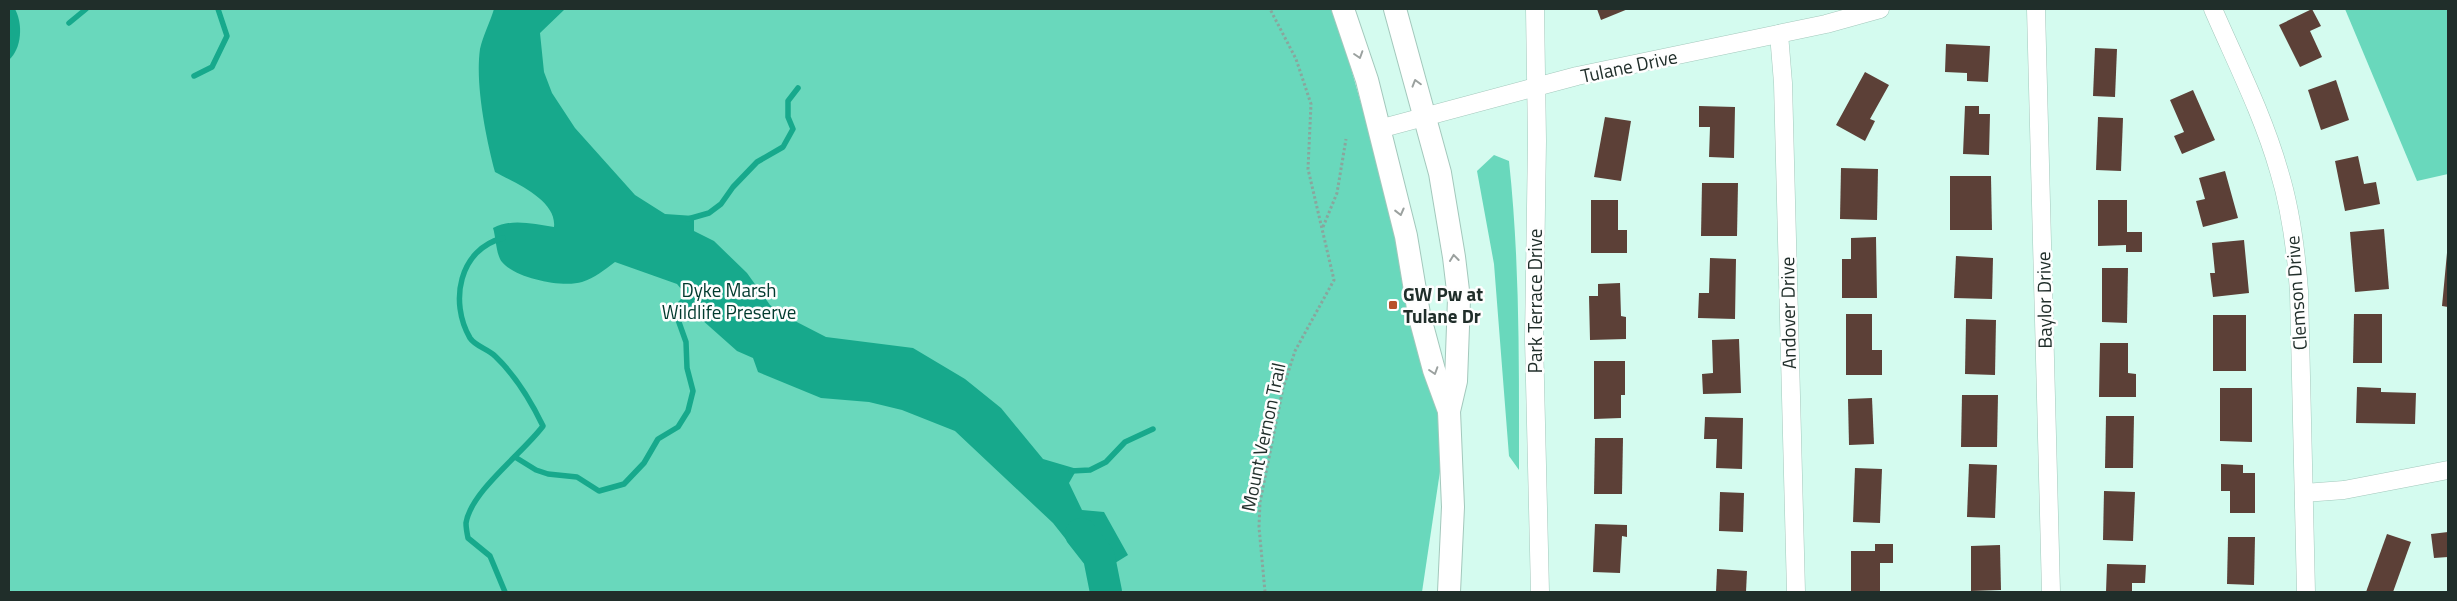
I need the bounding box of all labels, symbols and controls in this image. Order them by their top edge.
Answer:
street label: Tulane Drive [1578,41,1680,90]
one-way arrow [1353,50,1363,59]
one-way arrow [1411,79,1421,87]
one-way arrow [1394,207,1405,216]
street label: Park Terrace Drive [1520,229,1549,373]
street label: Clemson Drive [2277,235,2314,351]
street label: Baylor Drive [2028,251,2059,349]
one-way arrow [1449,254,1460,262]
street label: Andover Drive [1772,257,1803,369]
park label: Dyke Marsh Wildlife Preserve [662,275,796,326]
place label: GW Pw at Tulane Dr [1403,279,1483,330]
marker: GW Pw at Tulane Dr [1387,299,1399,311]
street label: Mount Vernon Trail [1233,360,1292,514]
one-way arrow [1429,366,1439,374]

